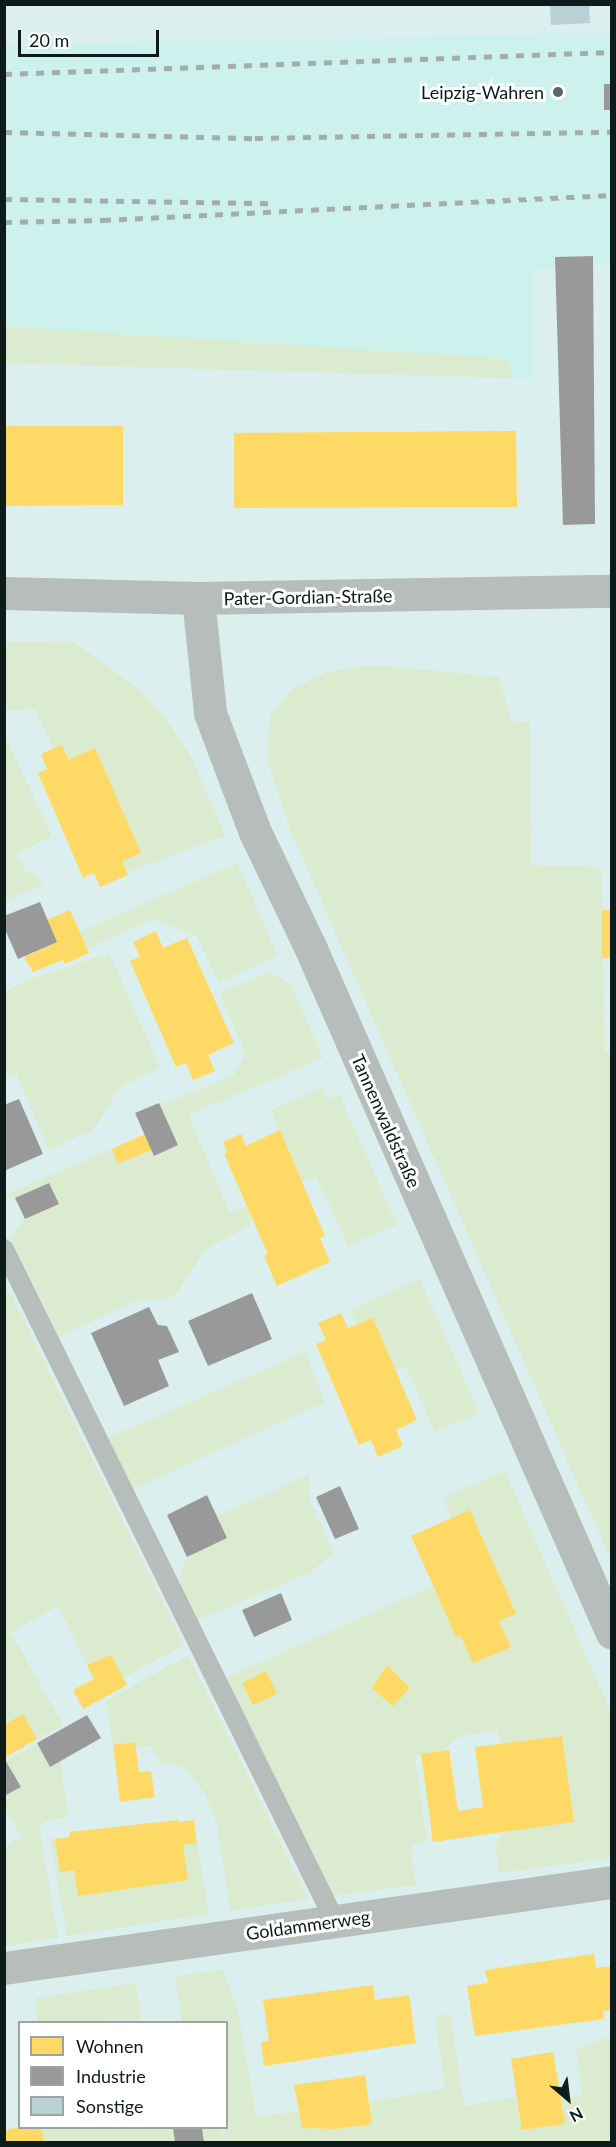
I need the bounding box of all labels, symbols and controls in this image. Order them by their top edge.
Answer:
scale bar [21,18,162,56]
text: 20 m [29,29,69,51]
place label: Leipzig-Wahren [421,81,544,103]
marker: Leipzig-Wahren [549,83,567,101]
street label: Pater-Gordian-Straße [223,585,393,609]
street label: Tannenwaldstraße [347,1051,425,1191]
street label: Goldammerweg [245,1906,371,1944]
legend [18,2021,228,2129]
text: Wohnen [76,2035,143,2057]
text: Industrie [76,2065,146,2087]
north arrow [538,2069,598,2129]
text: Sonstige [76,2095,144,2117]
text: N [567,2104,587,2127]

